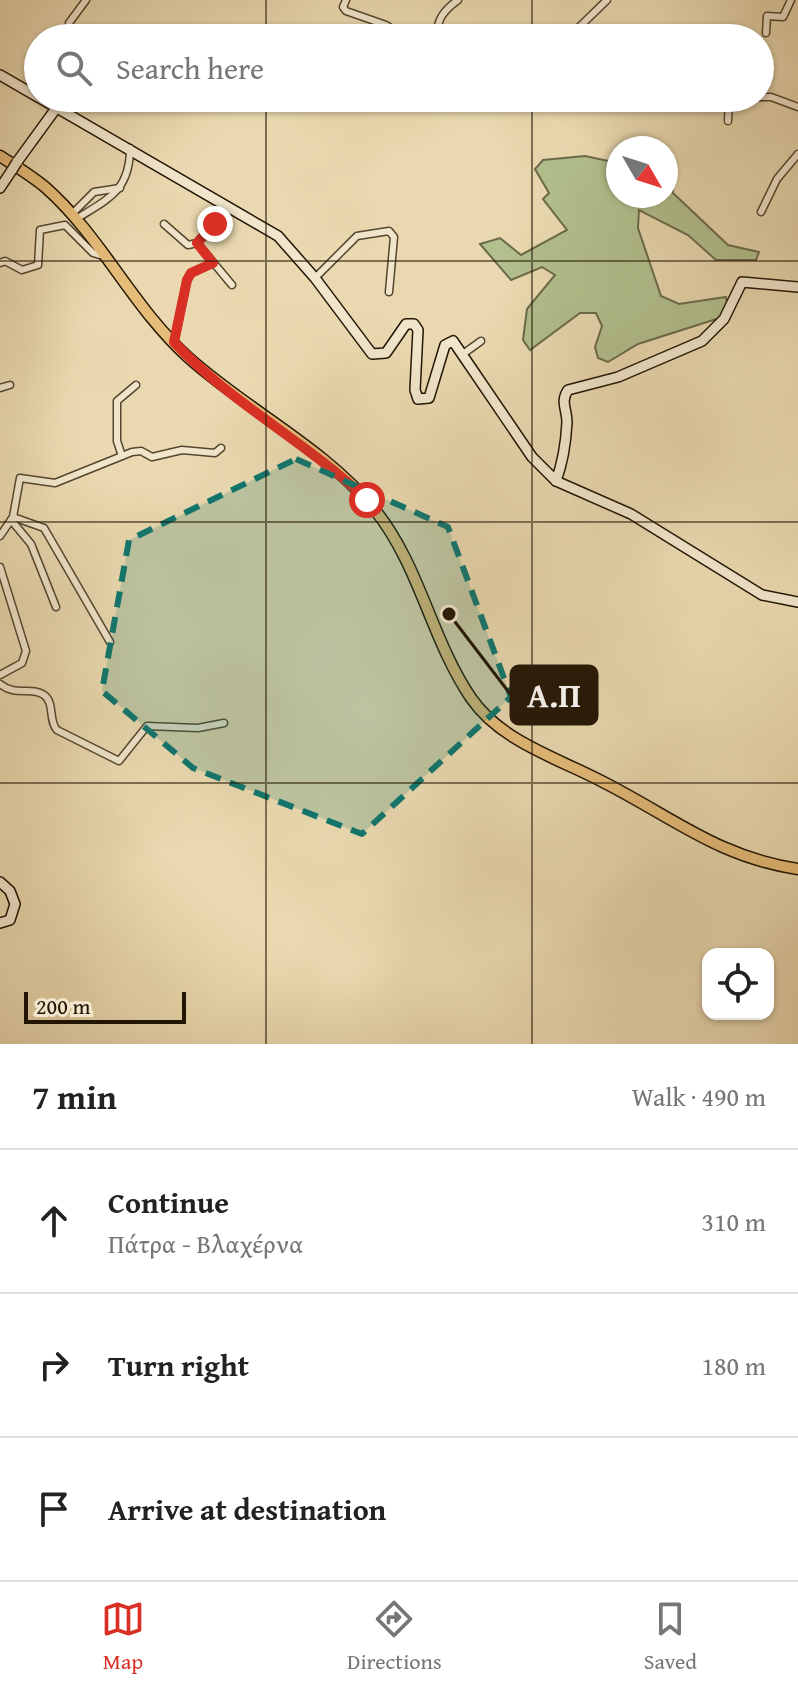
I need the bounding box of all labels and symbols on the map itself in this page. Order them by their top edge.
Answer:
north arrow [606,136,678,208]
route end [197,206,233,242]
route start [349,482,385,518]
callout: Α.Π [511,666,597,724]
text: Α.Π [527,670,581,719]
scale bar [24,988,186,1024]

